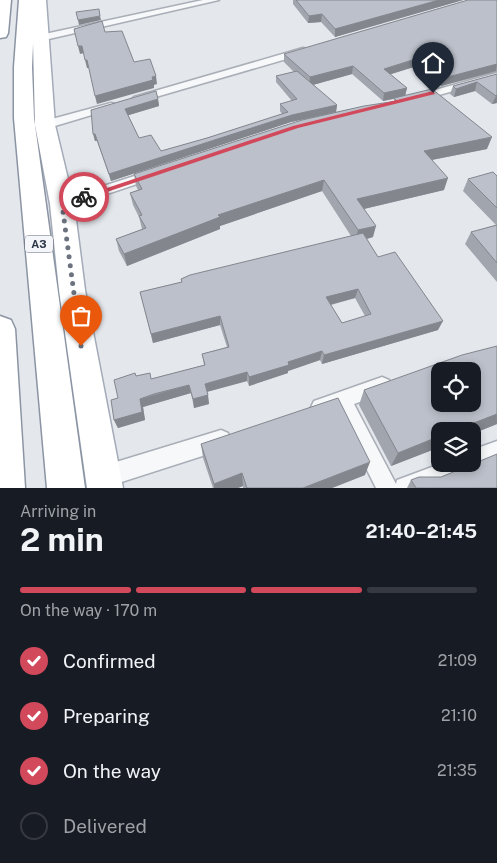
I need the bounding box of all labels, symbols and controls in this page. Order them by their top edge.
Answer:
pin [412,42,454,93]
icon: home [419,49,447,77]
courier [59,172,109,222]
icon: bike [70,183,98,211]
road number: A3 [25,235,53,252]
pin [60,295,102,346]
icon: bag [67,302,95,330]
map controls [431,362,481,472]
button: locate [431,362,481,412]
button: layers [431,422,481,472]
text: Arriving in [20,502,96,521]
text: 21:40–21:45 [365,520,477,542]
text: 2 min [20,521,104,558]
text: On the way · 170 m [20,601,157,620]
icon: check [20,647,48,675]
text: Confirmed [63,650,156,672]
text: 21:09 [438,651,477,670]
icon: check [20,702,48,730]
text: Preparing [63,705,150,727]
text: 21:10 [441,706,477,725]
icon: check [20,757,48,785]
text: On the way [63,760,161,782]
text: 21:35 [437,761,477,780]
text: Delivered [63,815,147,837]

